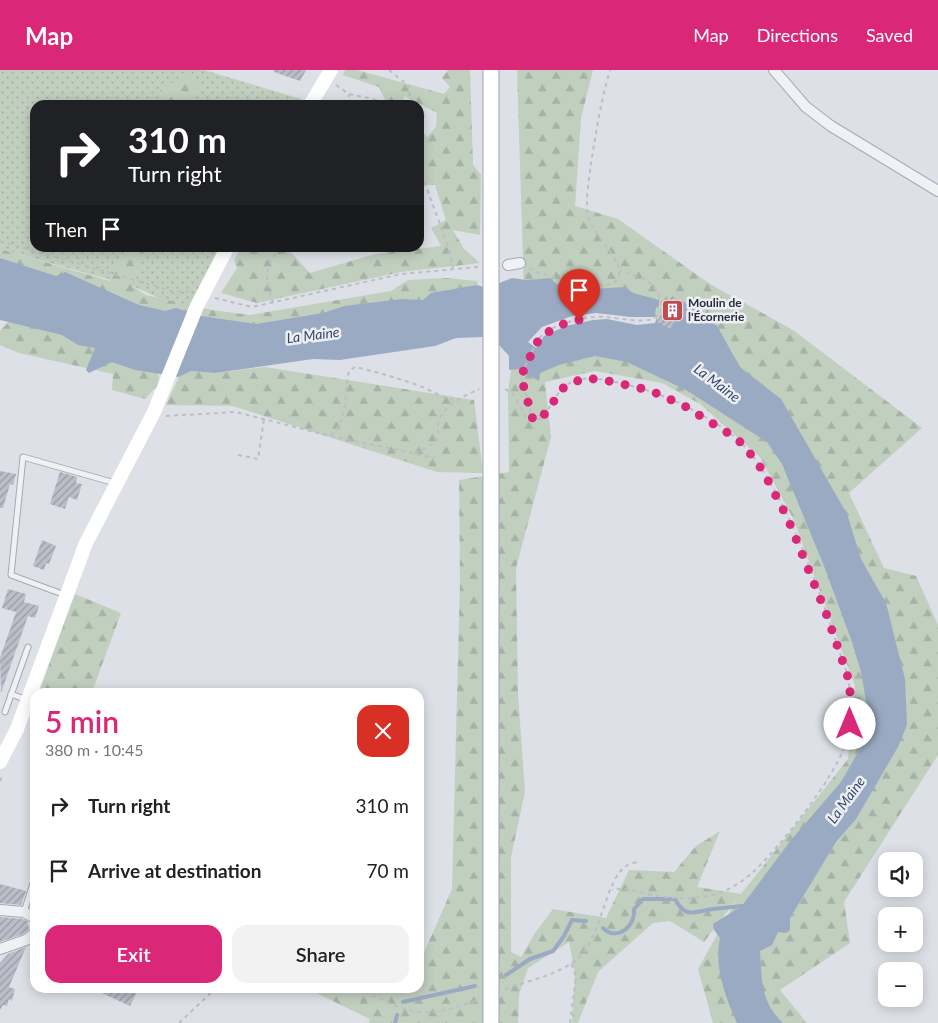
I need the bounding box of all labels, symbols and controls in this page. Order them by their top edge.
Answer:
text: Map [25,21,73,50]
text: Map [693,24,729,46]
text: Directions [757,24,838,46]
text: Saved [866,24,913,46]
text: 310 m [128,118,227,160]
icon: right [45,120,110,185]
text: Turn right [128,160,222,187]
icon: arrive [97,215,125,243]
text: Then [45,218,87,241]
pin [558,269,600,320]
icon: arrive [565,276,593,304]
place label: Moulin de l'Écornerie [688,295,745,324]
building icon: Moulin de l'Écornerie [660,298,684,322]
water label: La Maine [286,323,341,346]
water label: La Maine [691,360,744,406]
position arrow [823,697,875,749]
text: 5 min [45,703,119,739]
button: close [357,705,409,757]
text: 380 m · 10:45 [45,740,144,759]
water label: La Maine [823,773,868,826]
icon: right [45,792,73,820]
text: Turn right [88,794,170,817]
text: 310 m [355,794,409,817]
map controls [878,852,923,1007]
button: sound [878,852,923,897]
icon: arrive [45,857,73,885]
text: Arrive at destination [88,859,261,882]
text: 70 m [366,859,409,882]
button: + [878,907,923,952]
button: Exit [45,925,222,983]
button: Share [232,925,409,983]
button: − [878,962,923,1007]

